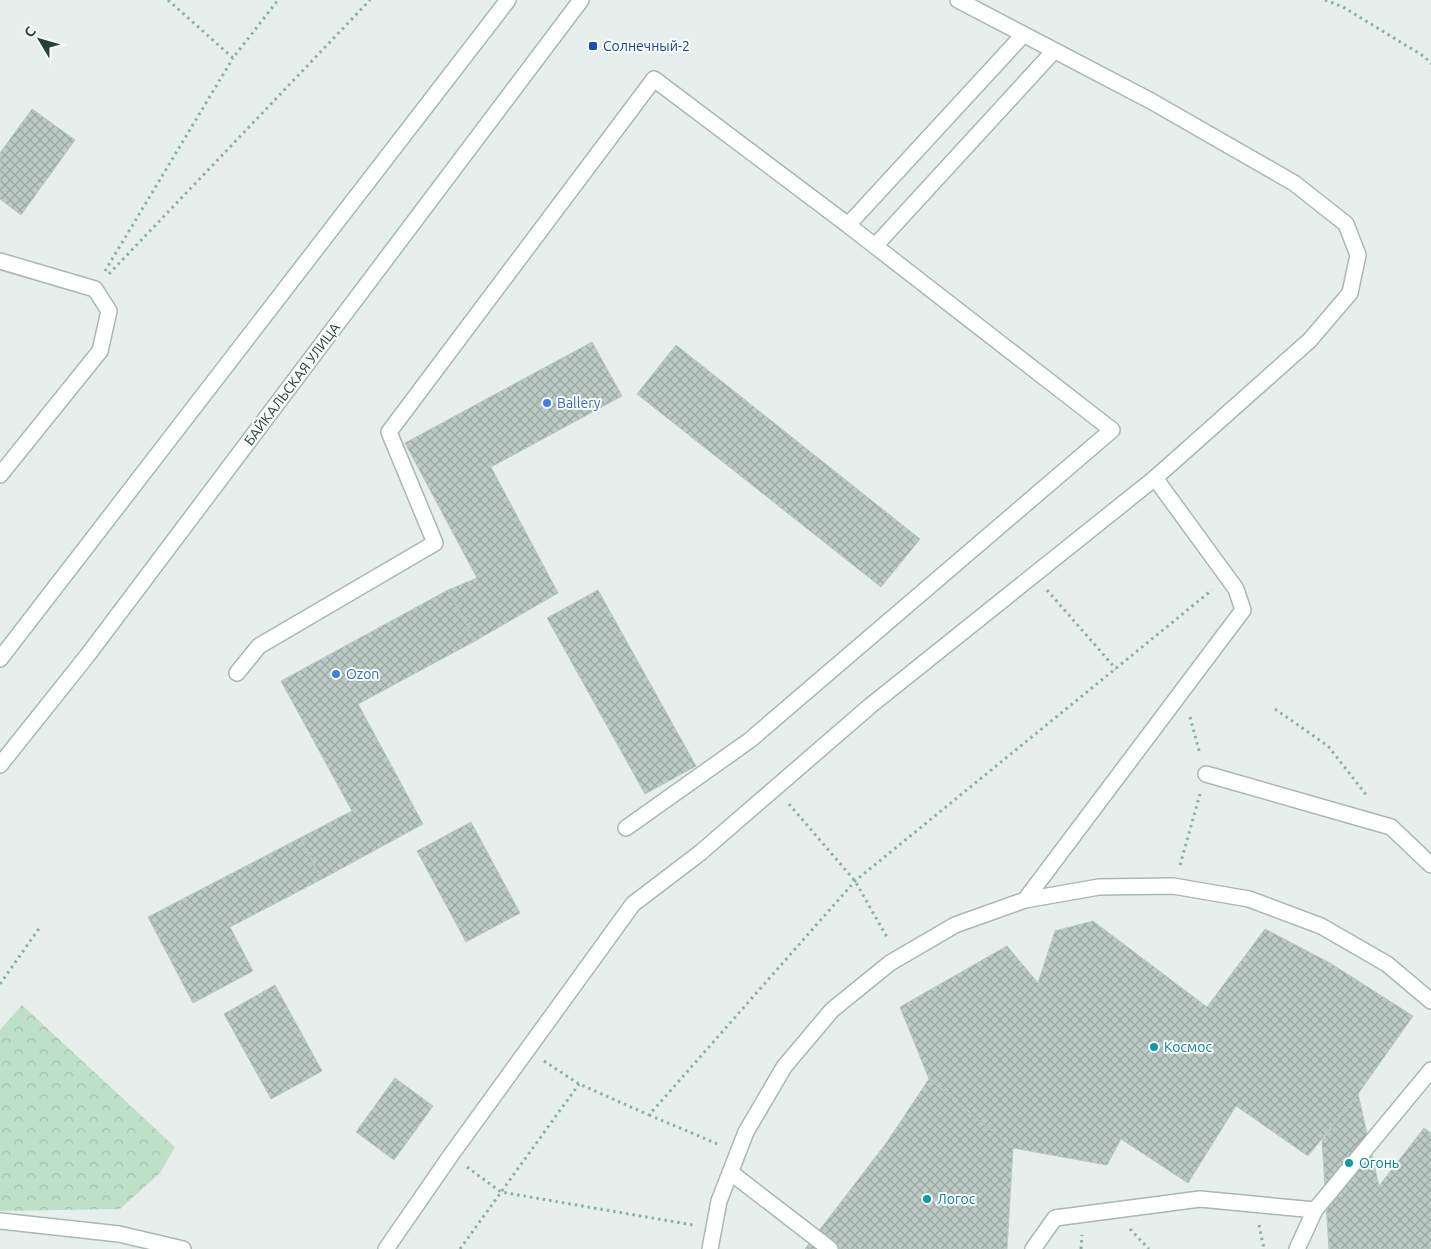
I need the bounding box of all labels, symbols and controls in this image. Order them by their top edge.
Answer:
north arrow [15,15,65,65]
text: С [21,24,39,40]
place label: Солнечный-2 [603,38,690,54]
marker: Солнечный-2 [587,40,599,52]
street label: БАЙКАЛЬСКАЯ УЛИЦА [240,319,343,448]
place label: Ballery [557,395,601,411]
marker: Ballery [541,397,553,409]
place label: Ozon [346,666,379,682]
marker: Ozon [330,668,342,680]
place label: Космос [1164,1039,1212,1055]
marker: Космос [1148,1041,1160,1053]
place label: Огонь [1359,1155,1399,1171]
marker: Огонь [1343,1157,1355,1169]
place label: Логос [937,1191,976,1207]
marker: Логос [921,1193,933,1205]

